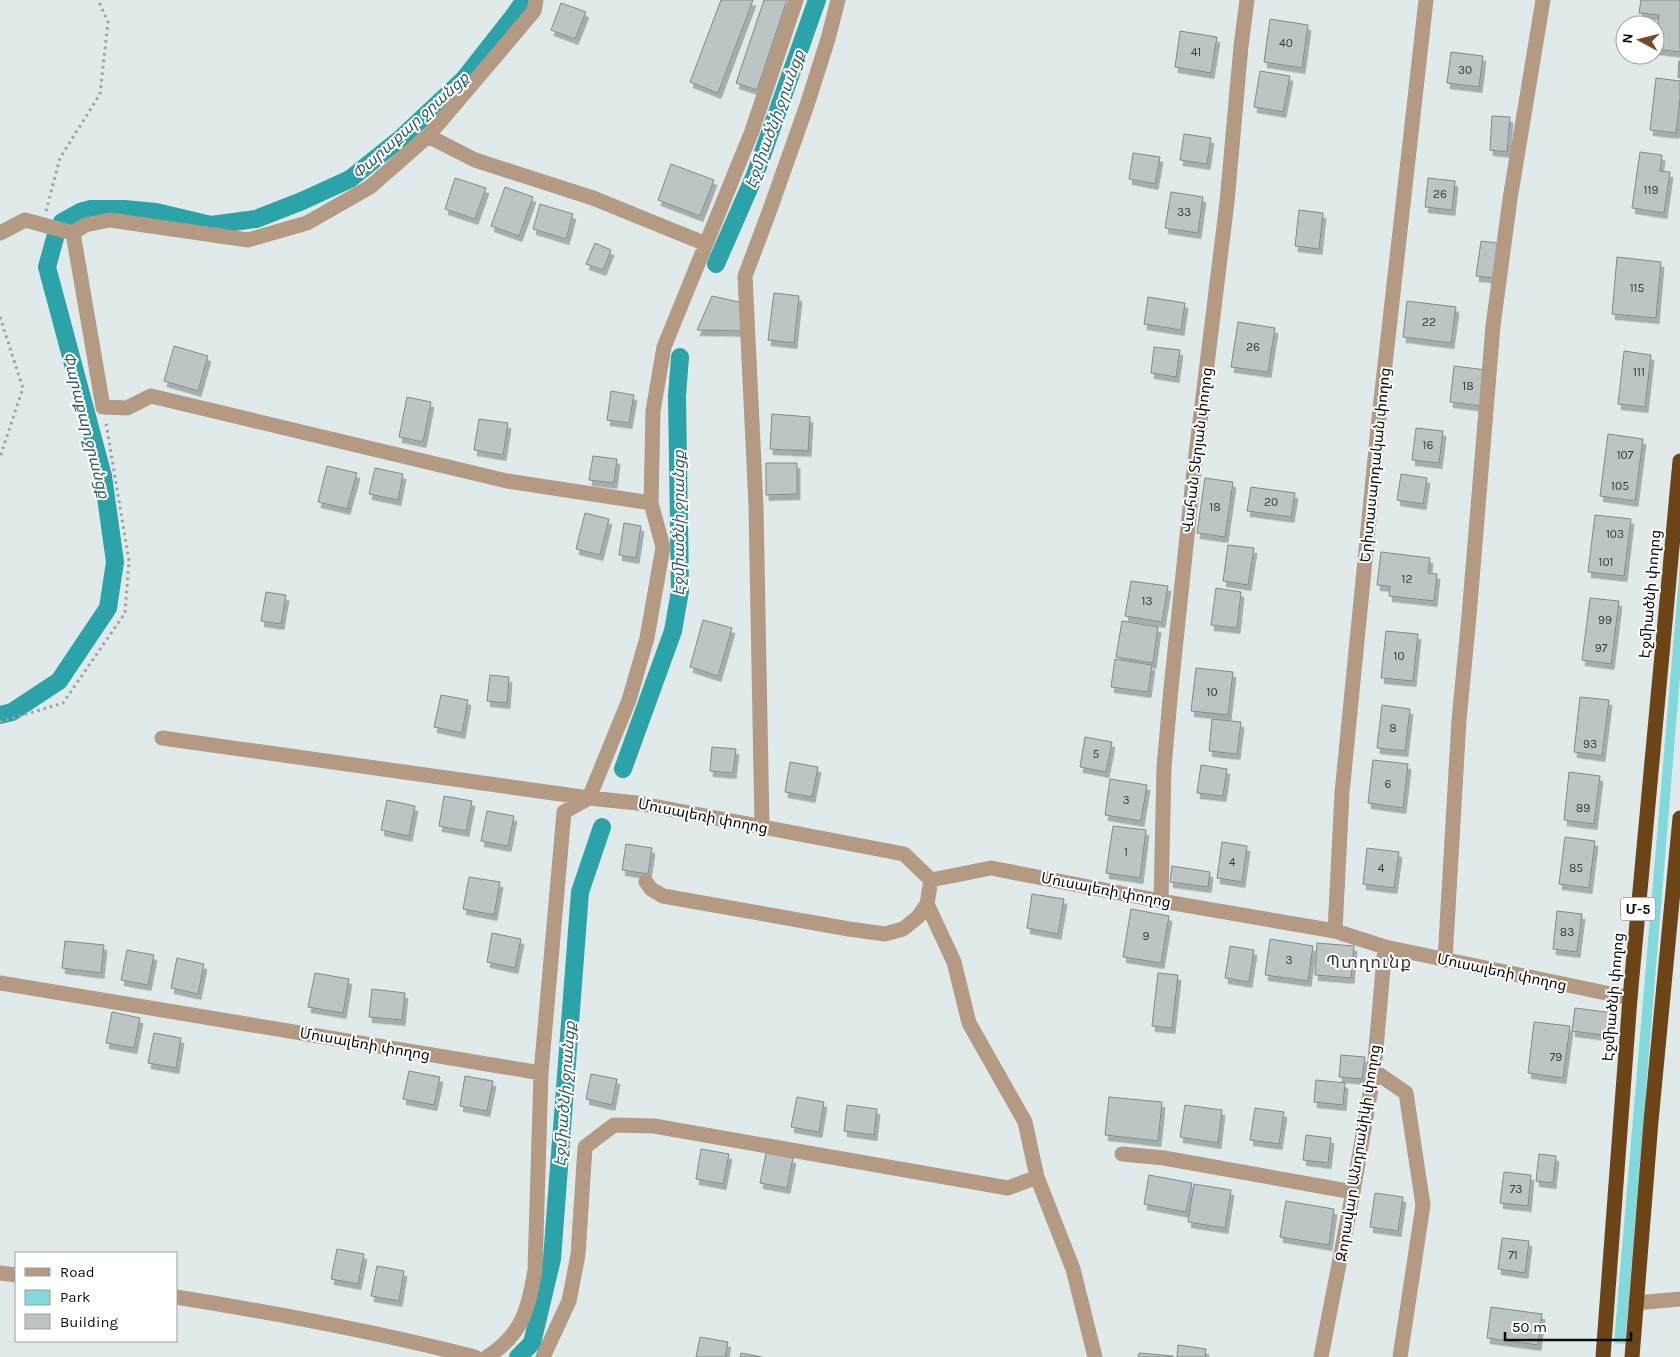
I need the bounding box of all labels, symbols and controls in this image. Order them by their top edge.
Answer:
north arrow [1615,15,1665,65]
text: N [1619,32,1637,44]
house number: 40 [1279,36,1293,50]
house number: 41 [1191,45,1201,59]
water label: Էջմիածնի ջրանցք [741,46,809,191]
house number: 30 [1458,63,1472,77]
water label: Փարաքար ջրանցք [348,67,474,183]
house number: 119 [1644,183,1658,197]
house number: 26 [1433,187,1447,201]
house number: 33 [1177,205,1191,219]
house number: 115 [1630,281,1645,295]
house number: 22 [1422,315,1436,329]
house number: 26 [1246,340,1260,354]
water label: Փարաքար ջրանցք [59,350,114,502]
house number: 111 [1633,365,1645,379]
street label: Վահան Տերյան փողոց [1178,366,1216,534]
street label: Երիտասարդական փողոց [1356,367,1394,563]
house number: 18 [1462,379,1474,393]
house number: 16 [1423,438,1434,452]
house number: 107 [1617,448,1634,462]
water label: Էջմիածնի ջրանցք [669,449,688,596]
house number: 105 [1611,479,1629,493]
house number: 20 [1264,495,1278,509]
house number: 18 [1209,500,1221,514]
house number: 103 [1606,527,1624,541]
street label: Էջմիածնի փողոց [1635,529,1665,659]
house number: 101 [1598,555,1614,569]
house number: 12 [1402,572,1413,586]
house number: 13 [1141,594,1153,608]
house number: 99 [1598,613,1612,627]
house number: 97 [1595,641,1608,655]
house number: 10 [1393,649,1405,663]
house number: 10 [1206,685,1218,699]
house number: 8 [1389,721,1397,735]
house number: 93 [1583,737,1597,751]
house number: 5 [1093,747,1100,761]
house number: 6 [1385,777,1392,791]
house number: 3 [1122,793,1130,807]
street label: Մուսալեռի փողոց [636,795,770,837]
house number: 89 [1576,801,1590,815]
house number: 1 [1124,845,1128,859]
house number: 4 [1229,855,1236,869]
house number: 4 [1378,861,1385,875]
house number: 85 [1569,861,1583,875]
street label: Մուսալեռի փողոց [1039,869,1173,911]
road number: Մ-5 [1620,898,1656,921]
house number: 83 [1560,925,1574,939]
house number: 9 [1143,929,1150,943]
street label: Էջմիածնի փողոց [1598,932,1628,1062]
street label: Մուսալեռի փողոց [1435,949,1569,995]
district label: Պտղունք [1326,951,1412,973]
house number: 3 [1285,953,1293,967]
water label: Էջմիածնի ջրանցք [550,1019,579,1167]
street label: Մուսալեռի փողոց [298,1024,432,1064]
street label: Զորավար Անդրանիկի փողոց [1332,1043,1384,1263]
house number: 79 [1550,1050,1562,1064]
house number: 73 [1510,1182,1522,1196]
house number: 71 [1508,1248,1518,1262]
legend [15,1252,178,1342]
text: Road [60,1263,95,1281]
text: Park [60,1288,90,1306]
scale bar [1505,1310,1631,1342]
text: Building [60,1313,118,1331]
text: 50 m [1512,1318,1547,1336]

